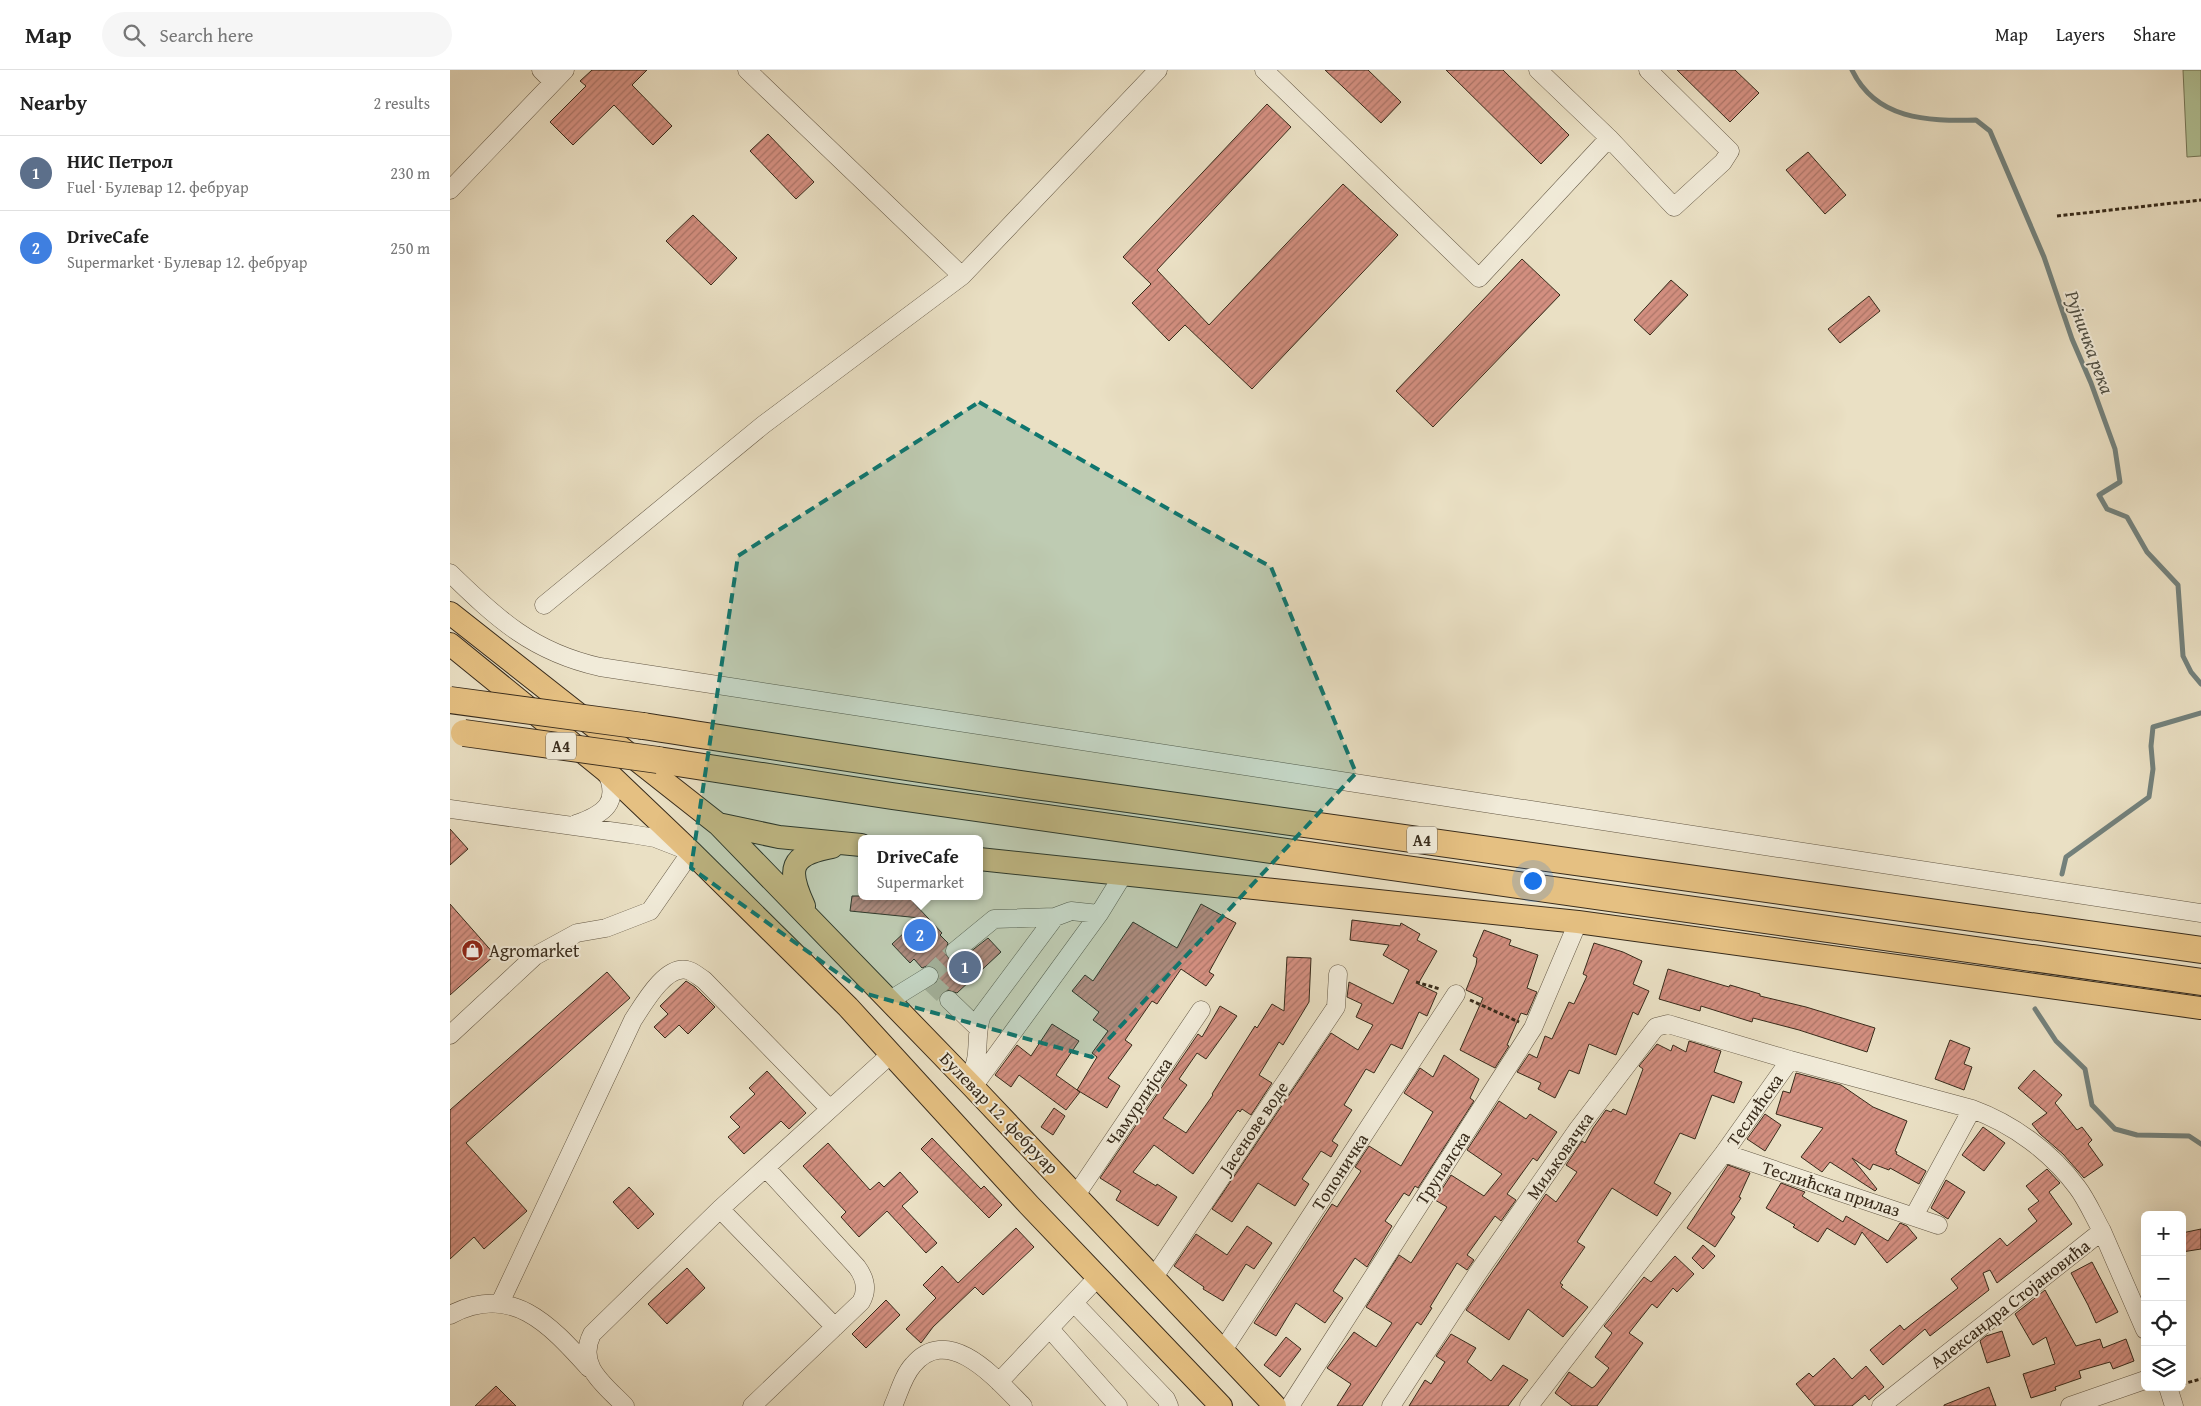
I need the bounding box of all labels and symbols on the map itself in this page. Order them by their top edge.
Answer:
water label: Рујничка река [2058,285,2122,398]
road number: A4 [546,732,576,759]
road number: A4 [1407,826,1437,854]
your location [1520,868,1546,894]
pin: 2 [904,916,936,954]
place label: Agromarket [489,937,580,964]
shop icon: Agromarket [461,939,485,963]
pin: 1 [949,948,981,986]
street label: Булевар 12. фебруар [934,1045,1065,1180]
street label: Чамурлијска [1099,1051,1179,1152]
street label: Теслићска [1720,1068,1790,1152]
street label: Јасенове воде [1211,1076,1295,1182]
street label: Миљковачка [1519,1106,1600,1205]
street label: Трупалска [1408,1125,1477,1210]
street label: Топоничка [1304,1127,1375,1216]
street label: Теслићска прилаз [1758,1153,1904,1224]
street label: Александра Стојановића [1924,1232,2096,1375]

